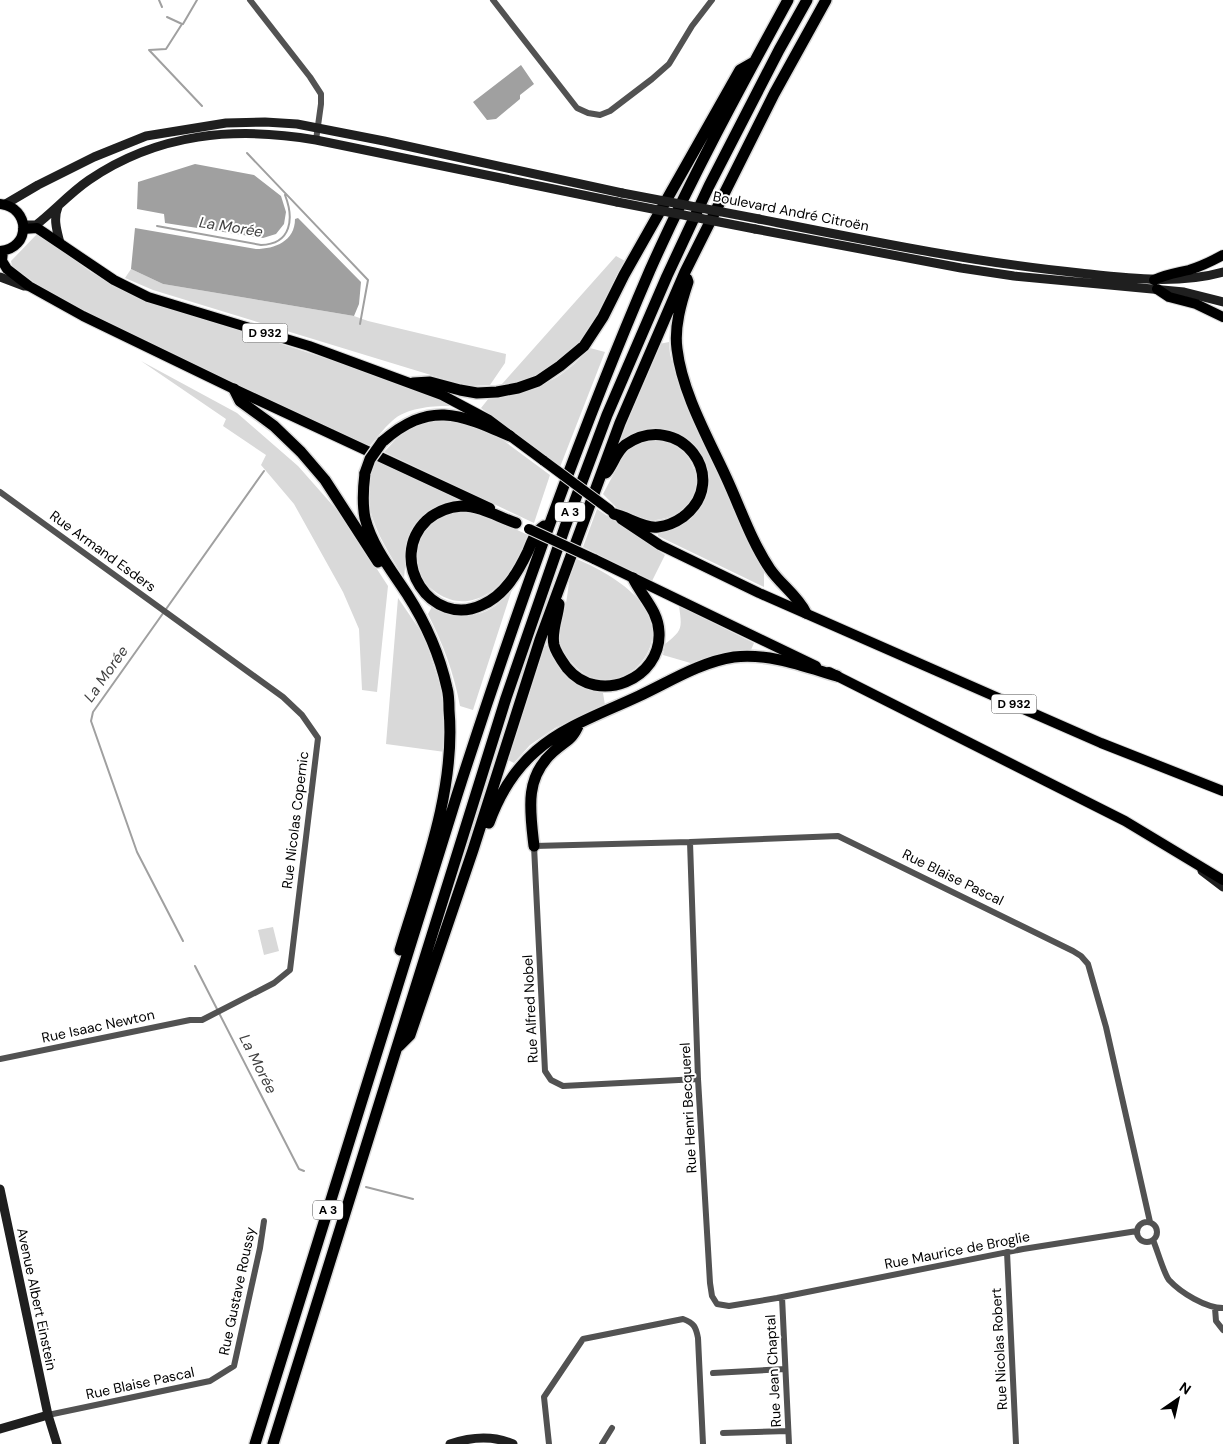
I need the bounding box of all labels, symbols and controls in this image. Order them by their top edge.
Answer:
street label: Boulevard André Citroën [712,187,870,235]
water label: La Morée [198,212,265,242]
road number: D 932 [242,323,288,342]
road number: A 3 [555,502,585,522]
street label: Rue Armand Esders [46,506,160,596]
water label: La Morée [79,641,133,706]
road number: D 932 [992,694,1036,714]
street label: Rue Nicolas Copernic [278,750,312,890]
street label: Rue Blaise Pascal [899,845,1007,909]
street label: Rue Alfred Nobel [518,954,542,1064]
street label: Rue Isaac Newton [40,1005,156,1047]
water label: La Morée [234,1031,282,1098]
street label: Rue Henri Becquerel [676,1042,700,1174]
road number: A 3 [313,1200,343,1220]
street label: Rue Gustave Roussy [215,1225,259,1357]
street label: Avenue Albert Einstein [13,1226,61,1372]
street label: Rue Maurice de Broglie [883,1227,1031,1273]
street label: Rue Nicolas Robert [987,1287,1011,1411]
street label: Rue Jean Chaptal [761,1314,785,1428]
street label: Rue Blaise Pascal [84,1363,196,1403]
north arrow [1153,1374,1203,1424]
text: N [1176,1378,1195,1399]

